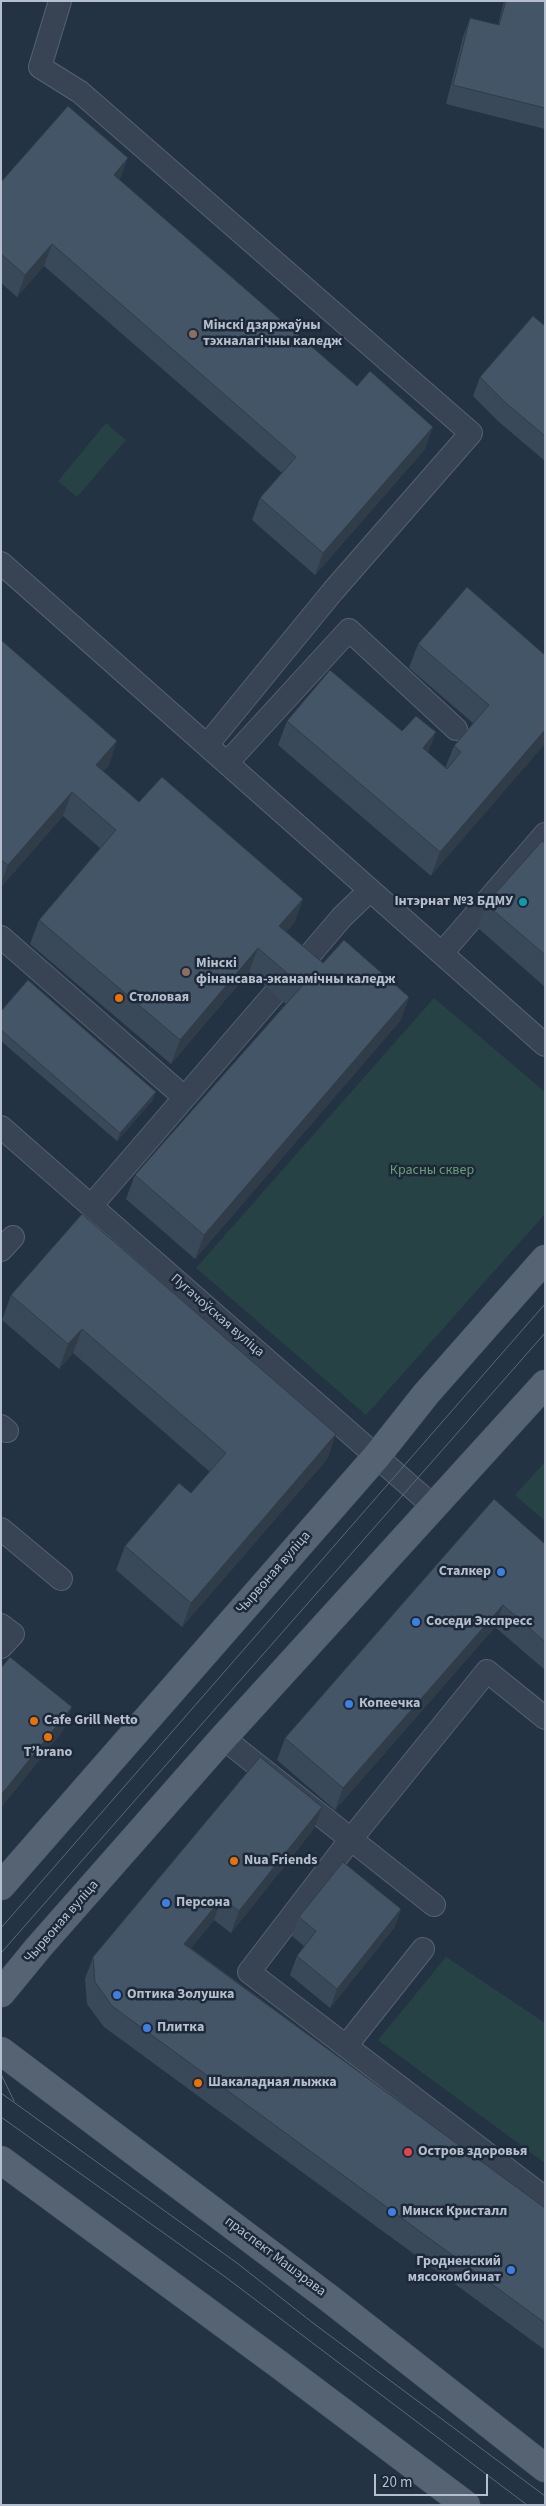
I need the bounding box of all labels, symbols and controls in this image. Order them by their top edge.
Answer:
place label: Мінскі дзяржаўны тэхналагічны каледж [203,318,342,351]
marker: Мінскі дзяржаўны тэхналагічны каледж [187,328,199,340]
place label: Інтэрнат №3 БДМУ [394,894,513,910]
marker: Інтэрнат №3 БДМУ [517,896,529,908]
place label: Мінскі фінансава-эканамічны каледж [196,956,395,989]
marker: Мінскі фінансава-эканамічны каледж [180,966,192,978]
place label: Столовая [129,990,189,1006]
marker: Столовая [113,992,125,1004]
park label: Красны сквер [390,1163,474,1179]
street label: Пугачоўская вуліца [167,1271,267,1361]
street label: Чырвоная вуліца [233,1528,315,1618]
place label: Сталкер [439,1564,491,1580]
marker: Сталкер [495,1566,507,1578]
place label: Соседи Экспресс [426,1614,532,1630]
marker: Соседи Экспресс [410,1616,422,1628]
place label: Копеечка [359,1696,420,1712]
marker: Копеечка [343,1698,355,1710]
place label: Cafe Grill Netto [44,1713,138,1729]
marker: Cafe Grill Netto [28,1715,40,1727]
marker: T’brano [42,1731,54,1743]
place label: T’brano [24,1745,72,1761]
place label: Nua Friends [244,1853,317,1869]
marker: Nua Friends [228,1855,240,1867]
street label: Чырвоная вуліца [21,1877,103,1967]
place label: Персона [176,1895,230,1911]
marker: Персона [160,1897,172,1909]
place label: Оптика Золушка [127,1987,234,2003]
marker: Оптика Золушка [111,1989,123,2001]
place label: Плитка [157,2020,204,2036]
marker: Плитка [141,2022,153,2034]
place label: Шакаладная лыжка [208,2075,337,2091]
marker: Шакаладная лыжка [192,2077,204,2089]
place label: Остров здоровья [418,2144,527,2160]
marker: Остров здоровья [402,2146,414,2158]
place label: Минск Кристалл [402,2204,507,2220]
marker: Минск Кристалл [386,2206,398,2218]
street label: праспект Машэрава [221,2213,329,2301]
place label: Гродненский мясокомбинат [408,2254,501,2286]
marker: Гродненский мясокомбинат [505,2264,517,2276]
scale bar [376,2464,490,2496]
text: 20 m [382,2472,412,2493]

